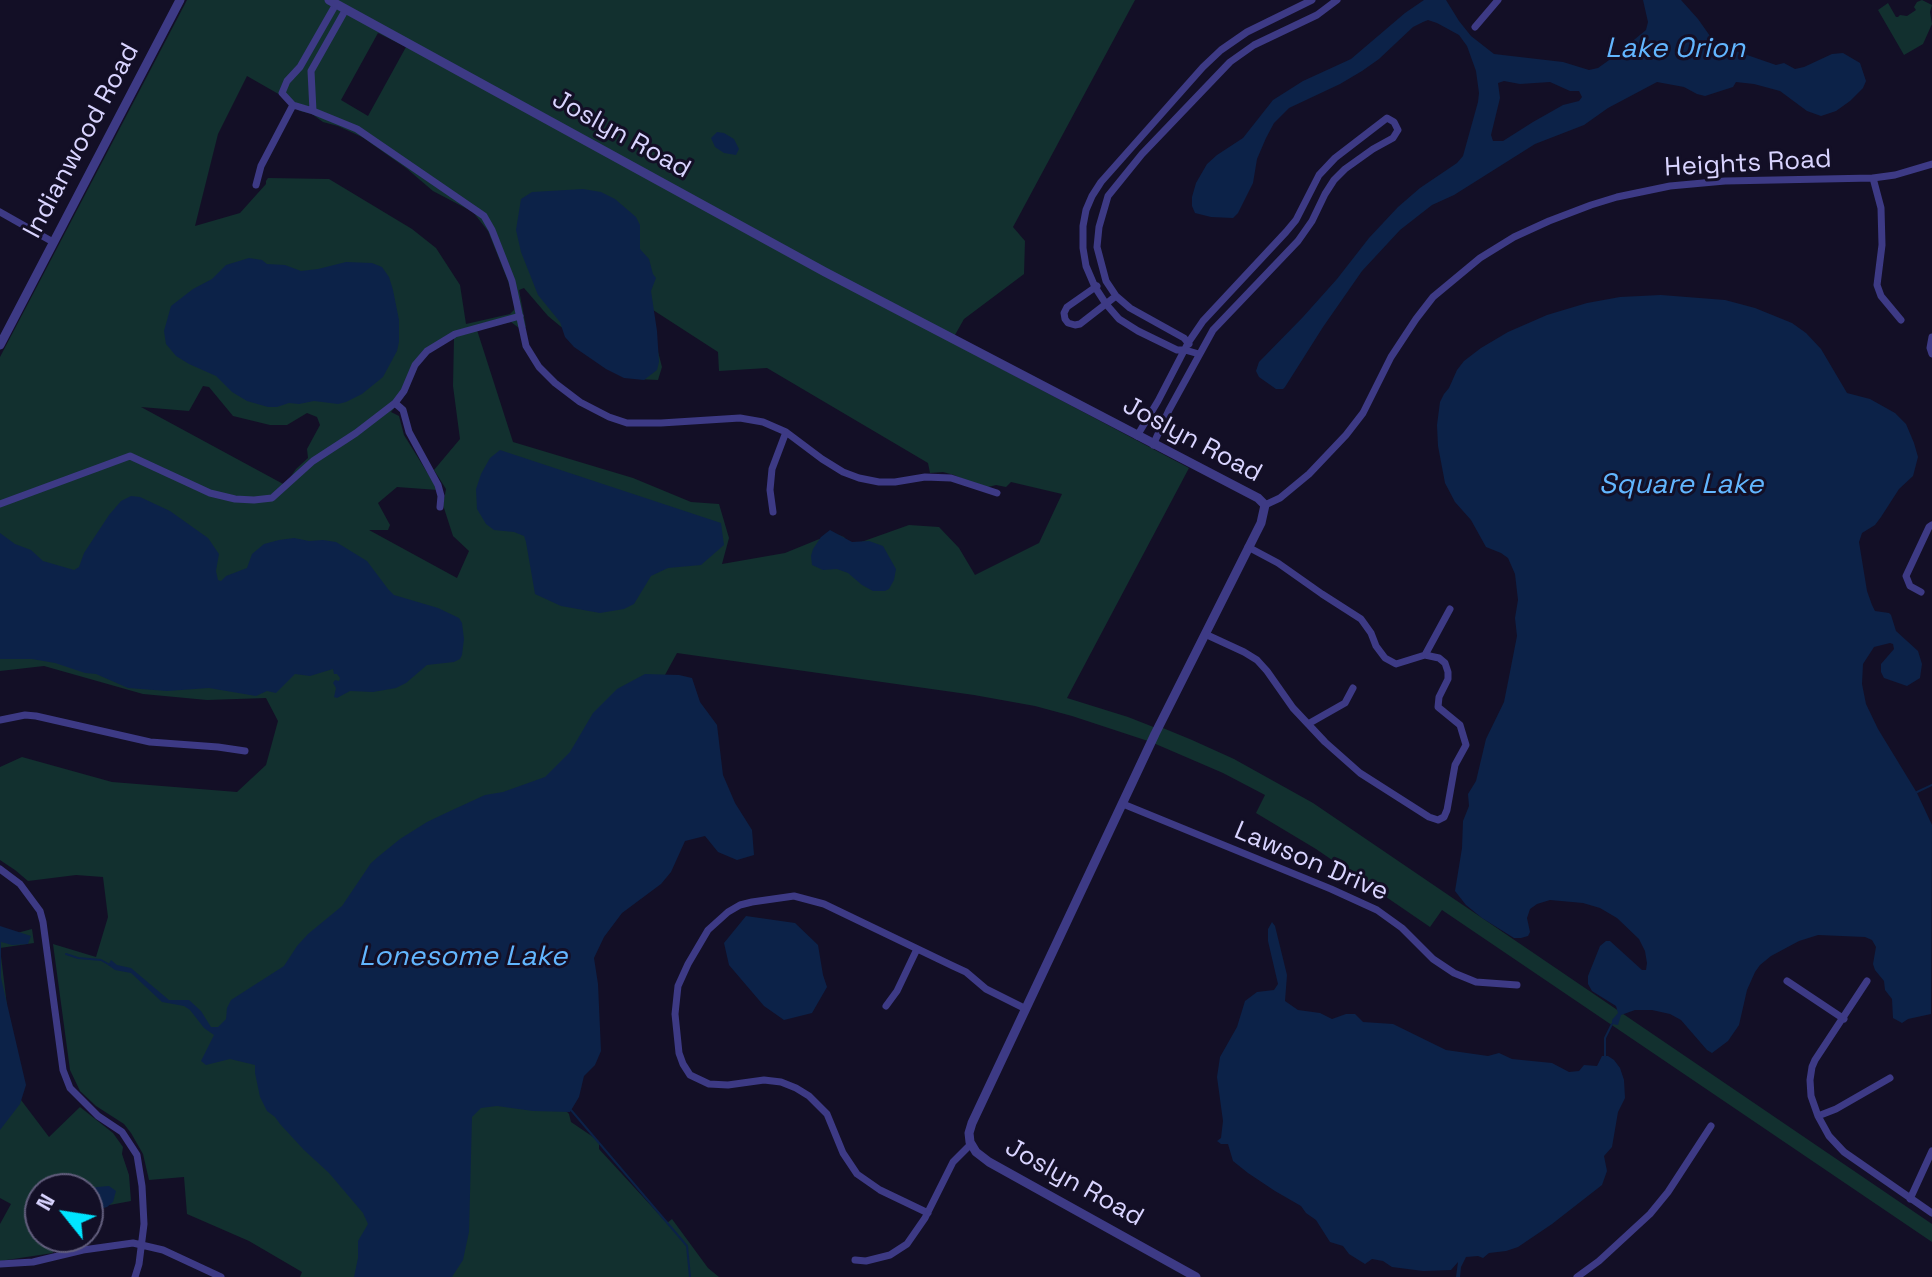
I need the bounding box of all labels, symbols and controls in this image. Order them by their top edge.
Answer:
water label: Lake Orion [1605,32,1745,66]
street label: Indianwood Road [17,38,147,244]
street label: Joslyn Road [546,84,696,186]
street label: Heights Road [1664,144,1832,184]
street label: Joslyn Road [1117,390,1267,490]
water label: Square Lake [1599,468,1763,502]
street label: Lawson Drive [1229,816,1393,908]
water label: Lonesome Lake [359,940,567,974]
street label: Joslyn Road [999,1132,1149,1234]
north arrow [24,1173,104,1253]
text: N [29,1189,61,1215]

